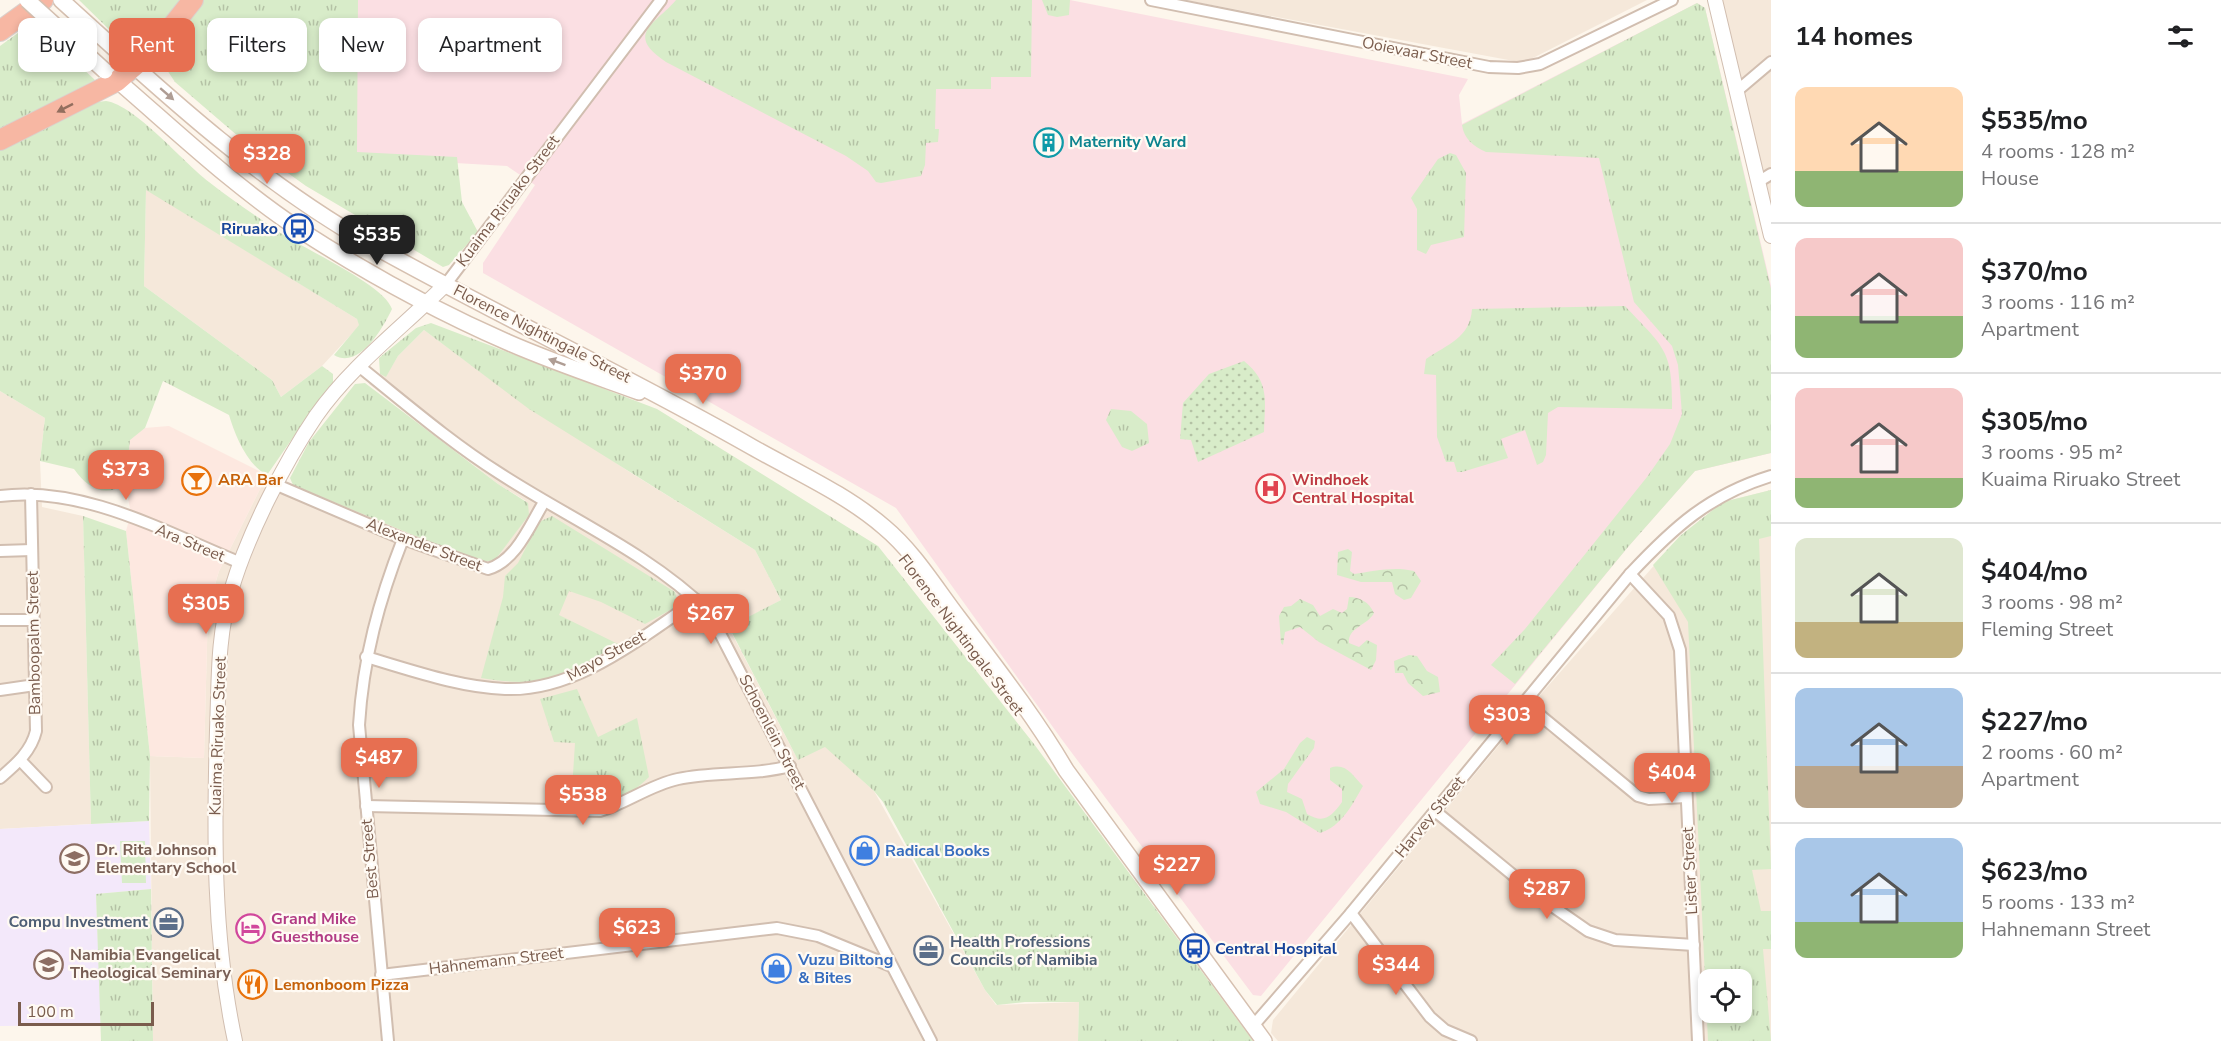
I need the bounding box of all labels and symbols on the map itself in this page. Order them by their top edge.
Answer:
street label: Ooievaar Street [1360,32,1474,75]
one-way arrow [159,88,175,101]
one-way arrow [57,103,74,112]
building icon: Maternity Ward [1032,126,1064,158]
street label: Kuaima Riruako Street [451,130,565,271]
place label: Maternity Ward [1069,131,1186,153]
pin: $328 [231,134,303,185]
bus stop icon: Riruako [283,213,315,245]
pin: $535 [341,215,413,266]
place label: Riruako [221,218,278,240]
street label: Florence Nightingale Street [449,280,635,389]
pin: $370 [667,354,739,405]
one-way arrow [547,357,565,367]
pin: $373 [90,450,162,501]
bar icon: ARA Bar [181,464,213,496]
place label: ARA Bar [218,469,284,491]
place label: Windhoek Central Hospital [1292,469,1414,509]
hospital icon: Windhoek Central Hospital [1255,473,1287,505]
street label: Alexander Street [363,513,485,577]
street label: Ara Street [152,519,229,568]
street label: Florence Nightingale Street [893,550,1029,720]
street label: Bamboopalm Street [22,570,46,715]
pin: $305 [170,584,242,635]
pin: $267 [675,594,747,645]
street label: Mayo Street [563,625,650,687]
street label: Kuaima Riruako Street [204,656,232,816]
street label: Schoenlein Street [733,671,811,794]
pin: $303 [1471,695,1543,746]
pin: $487 [343,738,415,789]
pin: $404 [1636,753,1708,804]
street label: Harvey Street [1390,771,1470,863]
pin: $538 [547,775,619,826]
street label: Best Street [356,818,384,900]
street label: Lister Street [1677,826,1703,915]
shop icon: Radical Books [848,835,880,867]
place label: Dr. Rita Johnson Elementary School [96,839,236,879]
place label: Radical Books [885,840,990,862]
school or university icon: Dr. Rita Johnson Elementary School [59,843,91,875]
pin: $227 [1141,845,1213,896]
pin: $287 [1511,869,1583,920]
office icon: Compu Investment [153,906,185,938]
place label: Grand Mike Guesthouse [271,908,359,948]
pin: $623 [601,908,673,959]
place label: Compu Investment [8,911,149,933]
hotel icon: Grand Mike Guesthouse [234,912,266,944]
place label: Health Professions Councils of Namibia [950,931,1097,971]
bus stop icon: Central Hospital [1178,933,1210,965]
office icon: Health Professions Councils of Namibia [913,935,945,967]
place label: Central Hospital [1215,938,1337,960]
street label: Hahnemann Street [427,942,565,980]
place label: Namibia Evangelical Theological Seminary [70,944,232,984]
pin: $344 [1360,945,1432,996]
school or university icon: Namibia Evangelical Theological Seminary [33,948,65,980]
place label: Vuzu Biltong & Bites [797,949,893,989]
shop icon: Vuzu Biltong & Bites [761,953,793,985]
restaurant icon: Lemonboom Pizza [237,969,269,1001]
place label: Lemonboom Pizza [274,974,409,996]
scale bar [18,999,154,1026]

